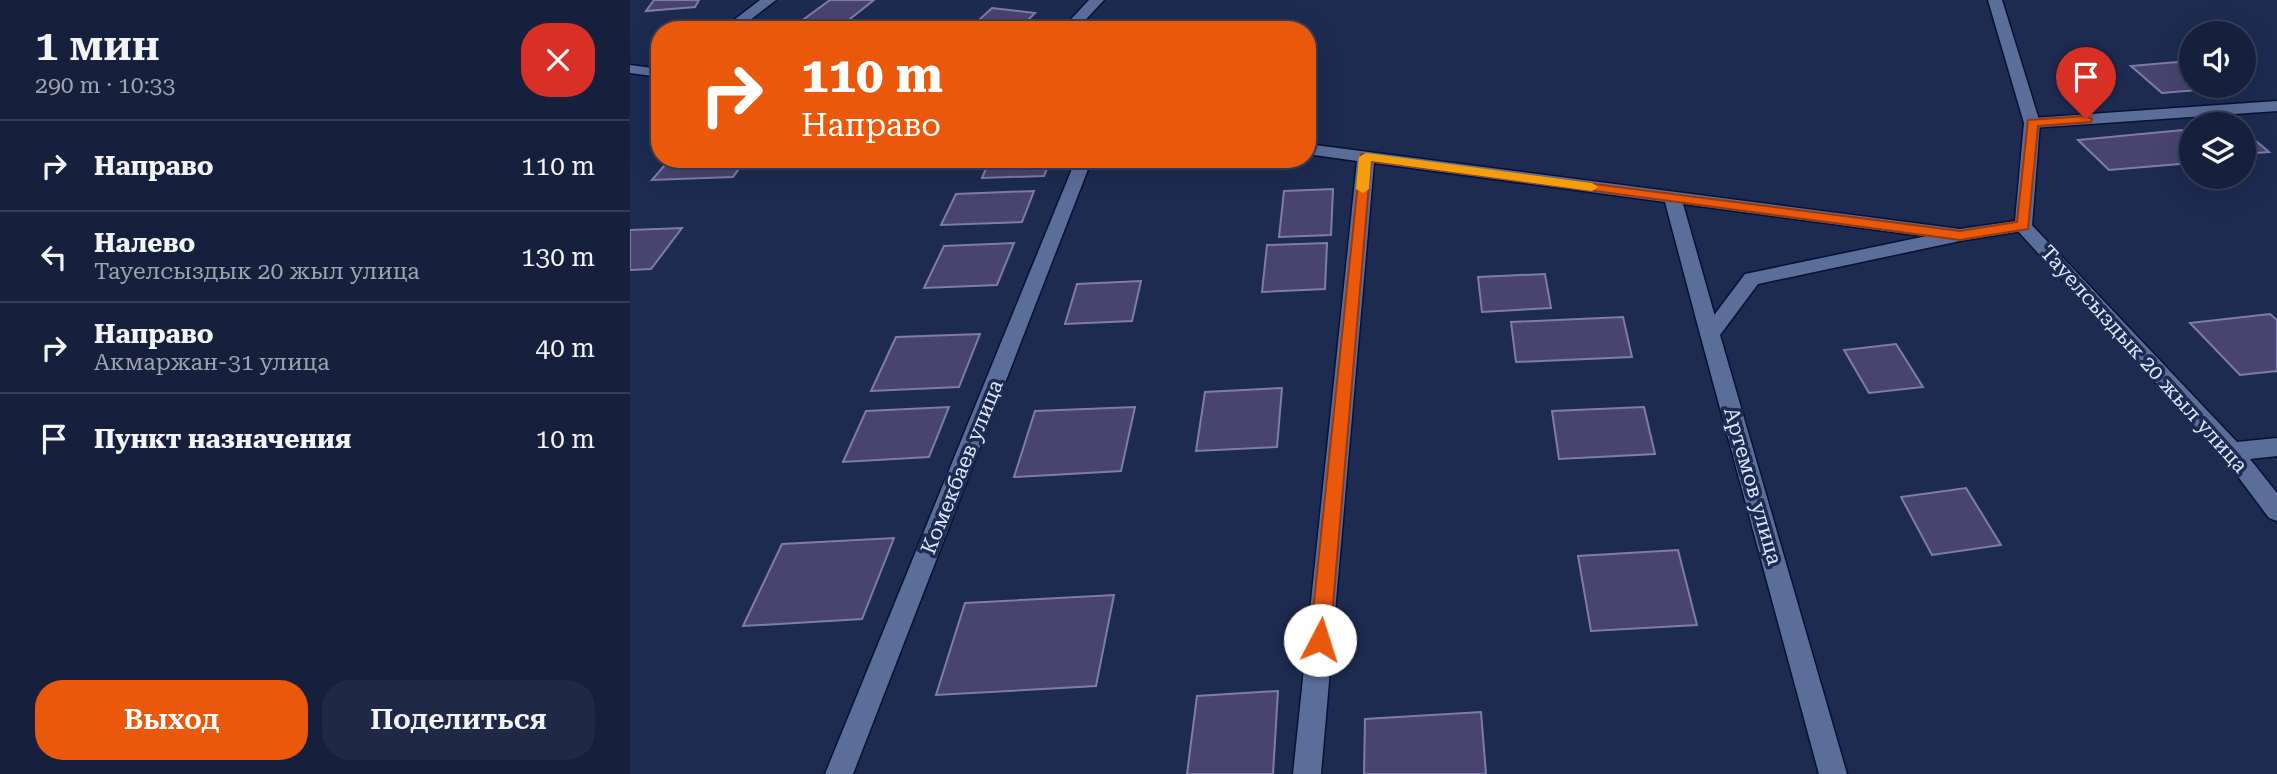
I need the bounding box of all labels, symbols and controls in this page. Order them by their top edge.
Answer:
text: 1 мин [35,21,160,70]
map controls [2179,21,2256,189]
button: sound [2179,21,2256,98]
button: close [521,23,595,97]
text: 110 m [801,47,943,104]
pin [2056,47,2116,119]
icon: right [686,49,777,140]
icon: arrive [2067,58,2105,96]
text: 290 m · 10:33 [35,72,175,99]
text: Направо [801,106,941,144]
button: layers [2179,112,2256,189]
icon: right [35,147,73,185]
text: Направо [94,151,214,181]
text: 110 m [521,151,595,181]
text: Налево [94,228,195,258]
icon: left [35,238,73,276]
street label: Тауелсыздык 20 жыл улица [2036,240,2253,478]
text: 130 m [521,242,595,272]
text: Тауелсыздык 20 жыл улица [94,258,420,285]
text: Направо [94,319,214,349]
icon: right [35,329,73,367]
text: 40 m [536,333,595,363]
text: Акмаржан-31 улица [94,349,330,376]
street label: Комекбаев улица [916,376,1008,558]
street label: Артемов улица [1719,404,1787,568]
icon: arrive [35,420,73,458]
text: Пункт назначения [94,424,351,454]
text: 10 m [536,424,595,454]
position arrow [1283,603,1357,677]
button: Выход [35,680,308,760]
button: Поделиться [322,680,595,760]

